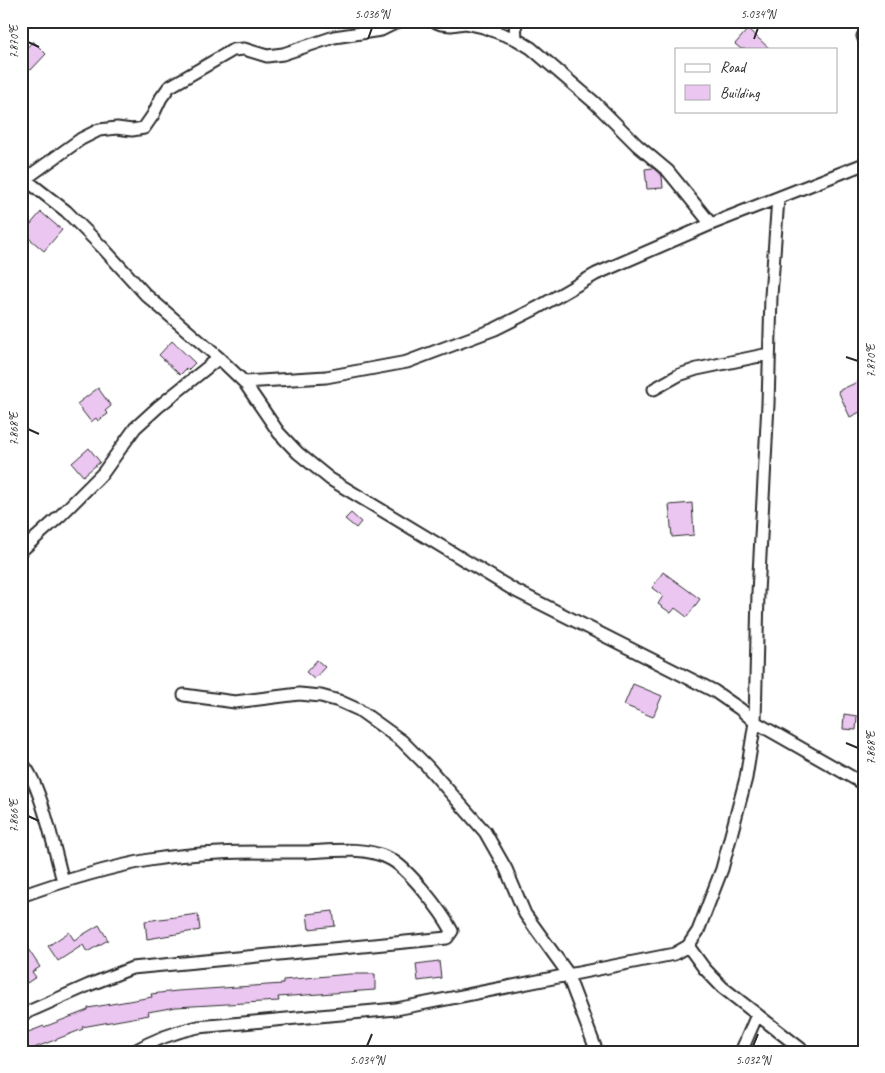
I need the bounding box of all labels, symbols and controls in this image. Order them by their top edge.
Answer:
text: 5.036°N [355,6,391,22]
text: 5.034°N [741,6,777,22]
text: 7.870°E [6,23,22,59]
legend [675,48,838,112]
text: Road [720,58,747,77]
text: Building [720,84,760,103]
text: 7.870°E [863,342,879,378]
text: 7.868°E [6,410,22,446]
text: 7.868°E [863,729,879,765]
text: 7.866°E [6,797,22,833]
text: 5.034°N [350,1052,386,1068]
text: 5.032°N [736,1052,772,1068]

